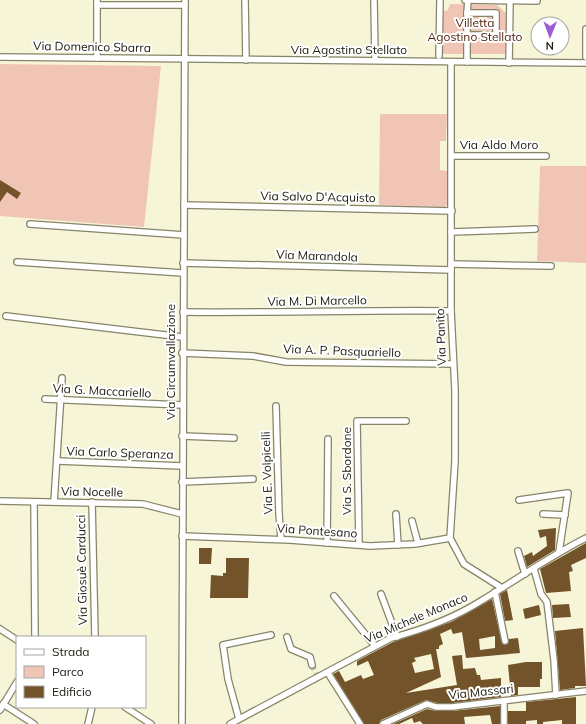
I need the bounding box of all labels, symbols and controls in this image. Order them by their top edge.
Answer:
park label: Villetta Agostino Stellato [428,15,523,44]
north arrow [530,16,570,56]
street label: Via Domenico Sbarra [33,38,151,55]
text: N [546,39,554,53]
street label: Via Agostino Stellato [291,42,407,57]
street label: Via Aldo Moro [460,137,538,152]
street label: Via Salvo D'Acquisto [260,188,376,205]
street label: Via Marandola [276,247,358,264]
street label: Via M. Di Marcello [267,292,367,309]
street label: Via Circumvallazione [163,304,178,420]
street label: Via Panito [432,308,449,366]
street label: Via A. P. Pasquariello [283,341,401,360]
street label: Via G. Maccariello [52,380,152,401]
street label: Via S. Sbordone [339,427,354,515]
street label: Via E. Volpicelli [258,431,275,515]
street label: Via Carlo Speranza [66,443,174,462]
street label: Via Nocelle [61,483,123,500]
street label: Via Giosuè Carducci [73,514,90,626]
street label: Via Pontesano [276,520,358,541]
street label: Via Michele Monaco [362,589,470,646]
legend [16,636,146,708]
text: Strada [52,644,90,659]
text: Parco [52,664,84,679]
street label: Via Massari [448,681,514,702]
text: Edificio [52,684,92,699]

